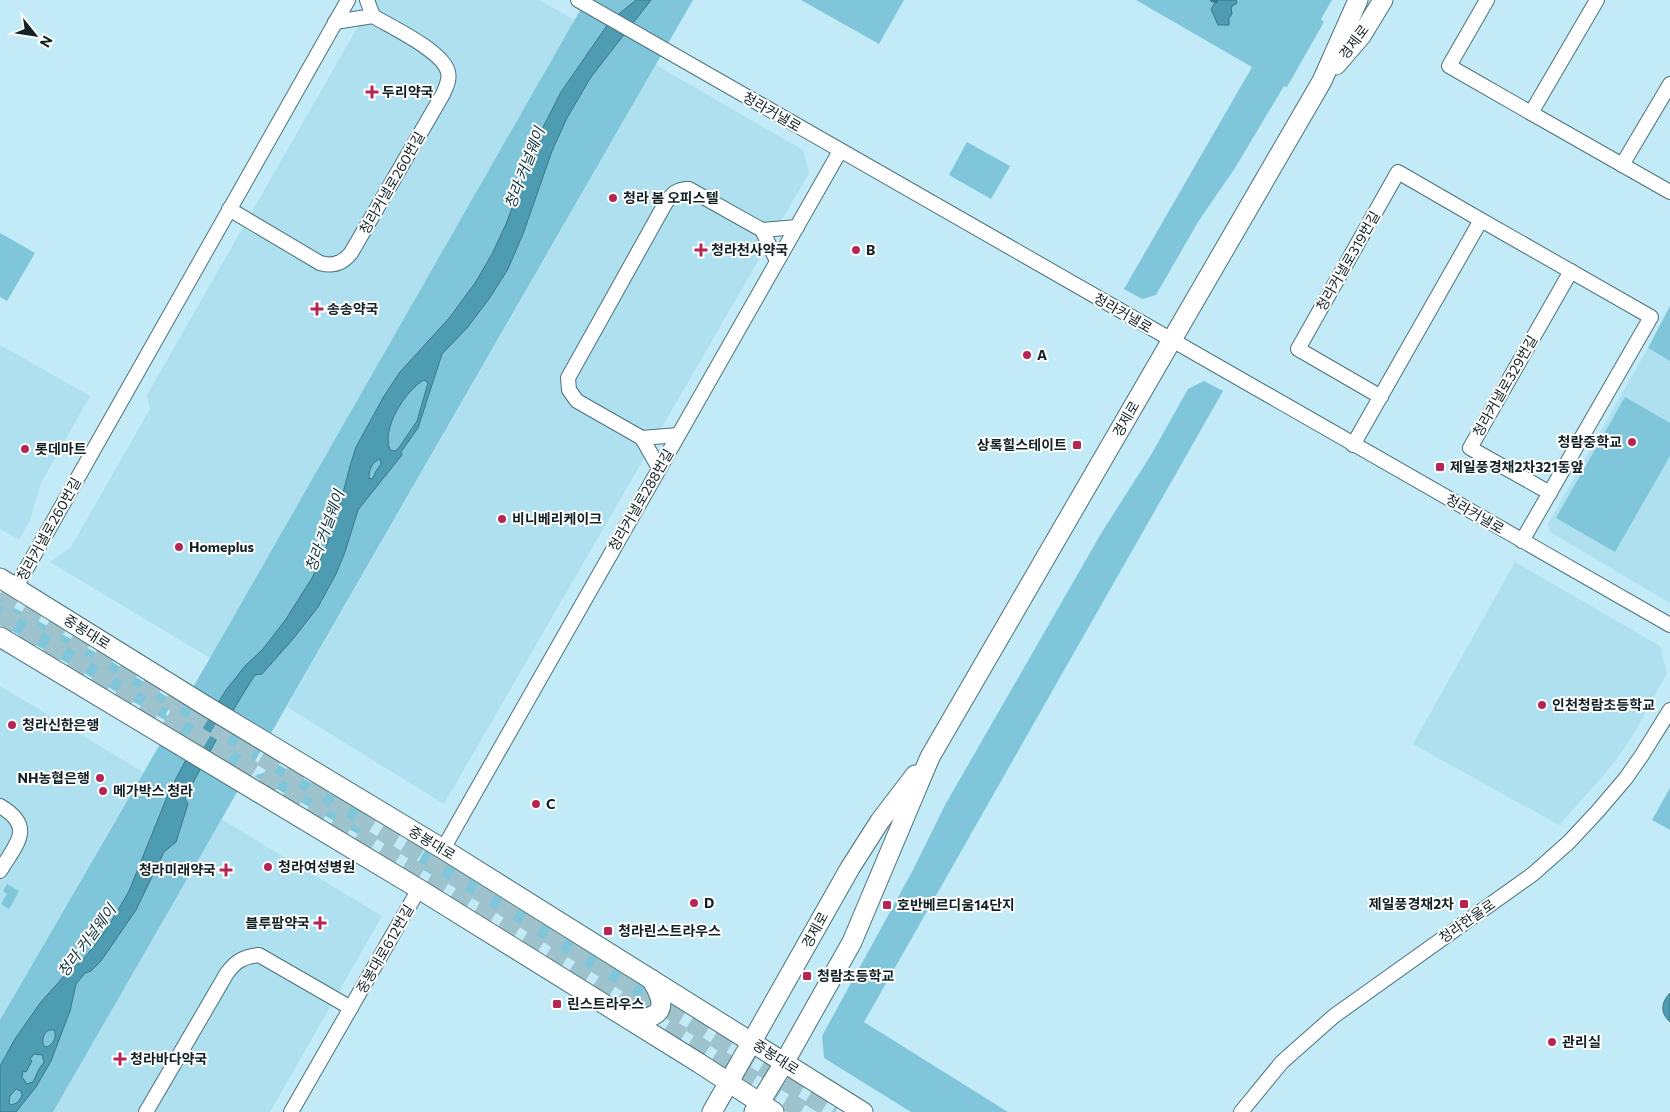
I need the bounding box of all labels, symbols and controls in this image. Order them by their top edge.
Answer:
north arrow [10,10,60,60]
street label: 경제로 [1335,21,1372,62]
text: N [37,33,57,51]
place label: 두리약국 [382,83,434,100]
marker: 두리약국 [366,86,378,98]
street label: 청라커낼로 [740,88,804,135]
water label: 청라 커널웨이 [500,123,548,211]
street label: 청라커낼로260번길 [355,128,428,237]
place label: 청라 봄 오피스텔 [623,189,719,206]
marker: 청라 봄 오피스텔 [607,192,619,204]
street label: 청라커낼로319번길 [1312,208,1383,314]
place label: 청라천사약국 [711,241,788,258]
place label: B [866,241,875,258]
marker: 청라천사약국 [695,244,707,256]
marker: B [850,244,862,256]
street label: 청라커낼로 [1091,289,1155,336]
place label: 송송약국 [327,300,379,317]
marker: 송송약국 [311,303,323,315]
street label: 청라커낼로329번길 [1469,332,1541,440]
place label: A [1037,346,1047,363]
marker: A [1021,349,1033,361]
street label: 경제로 [1109,398,1143,440]
place label: 청람중학교 [1558,433,1622,450]
place label: 상록힐스테이트 [977,436,1067,453]
marker: 청람중학교 [1626,436,1638,448]
marker: 상록힐스테이트 [1071,439,1083,451]
place label: 롯데마트 [35,440,87,457]
marker: 롯데마트 [19,443,31,455]
street label: 청라커낼로288번길 [604,446,677,554]
place label: 제일풍경채2차321동앞 [1450,458,1583,475]
marker: 제일풍경채2차321동앞 [1434,461,1446,473]
street label: 청라커낼로260번길 [13,474,84,583]
water label: 청라 커널웨이 [301,486,348,574]
street label: 청라커낼로 [1443,490,1507,537]
place label: 비니베리케이크 [512,510,602,527]
marker: 비니베리케이크 [496,513,508,525]
place label: Homeplus [189,538,255,555]
marker: Homeplus [173,541,185,553]
street label: 중봉대로 [61,611,114,652]
place label: 인천청람초등학교 [1552,696,1655,713]
marker: 인천청람초등학교 [1536,699,1548,711]
place label: 청라신한은행 [22,716,99,733]
marker: 청라신한은행 [6,719,18,731]
place label: NH농협은행 [17,769,90,786]
marker: NH농협은행 [94,772,106,784]
place label: 메가박스 청라 [113,782,193,799]
marker: 메가박스 청라 [97,785,109,797]
place label: C [546,795,556,812]
marker: C [530,798,542,810]
street label: 중봉대로 [406,822,459,863]
place label: 청라여성병원 [278,858,355,875]
place label: 청라미래약국 [139,861,216,878]
marker: 청라여성병원 [262,861,274,873]
marker: 청라미래약국 [220,864,232,876]
place label: D [704,894,714,911]
place label: 제일풍경채2차 [1369,895,1454,912]
street label: 청라한울로 [1435,895,1498,946]
place label: 호반베르디움14단지 [897,896,1015,913]
marker: D [688,897,700,909]
marker: 제일풍경채2차 [1458,898,1470,910]
marker: 호반베르디움14단지 [881,899,893,911]
water label: 청라 커널웨이 [53,900,120,980]
street label: 중봉대로612번길 [352,901,417,996]
street label: 경제로 [798,909,831,951]
place label: 블루팜약국 [246,914,310,931]
marker: 블루팜약국 [314,917,326,929]
place label: 청라린스트라우스 [618,922,721,939]
marker: 청라린스트라우스 [602,925,614,937]
place label: 청람초등학교 [817,967,894,984]
marker: 청람초등학교 [801,970,813,982]
place label: 린스트라우스 [567,995,644,1012]
marker: 린스트라우스 [551,998,563,1010]
place label: 관리실 [1562,1033,1601,1050]
street label: 중봉대로 [750,1035,803,1078]
marker: 관리실 [1546,1036,1558,1048]
place label: 청라바다약국 [130,1050,207,1067]
marker: 청라바다약국 [114,1053,126,1065]

